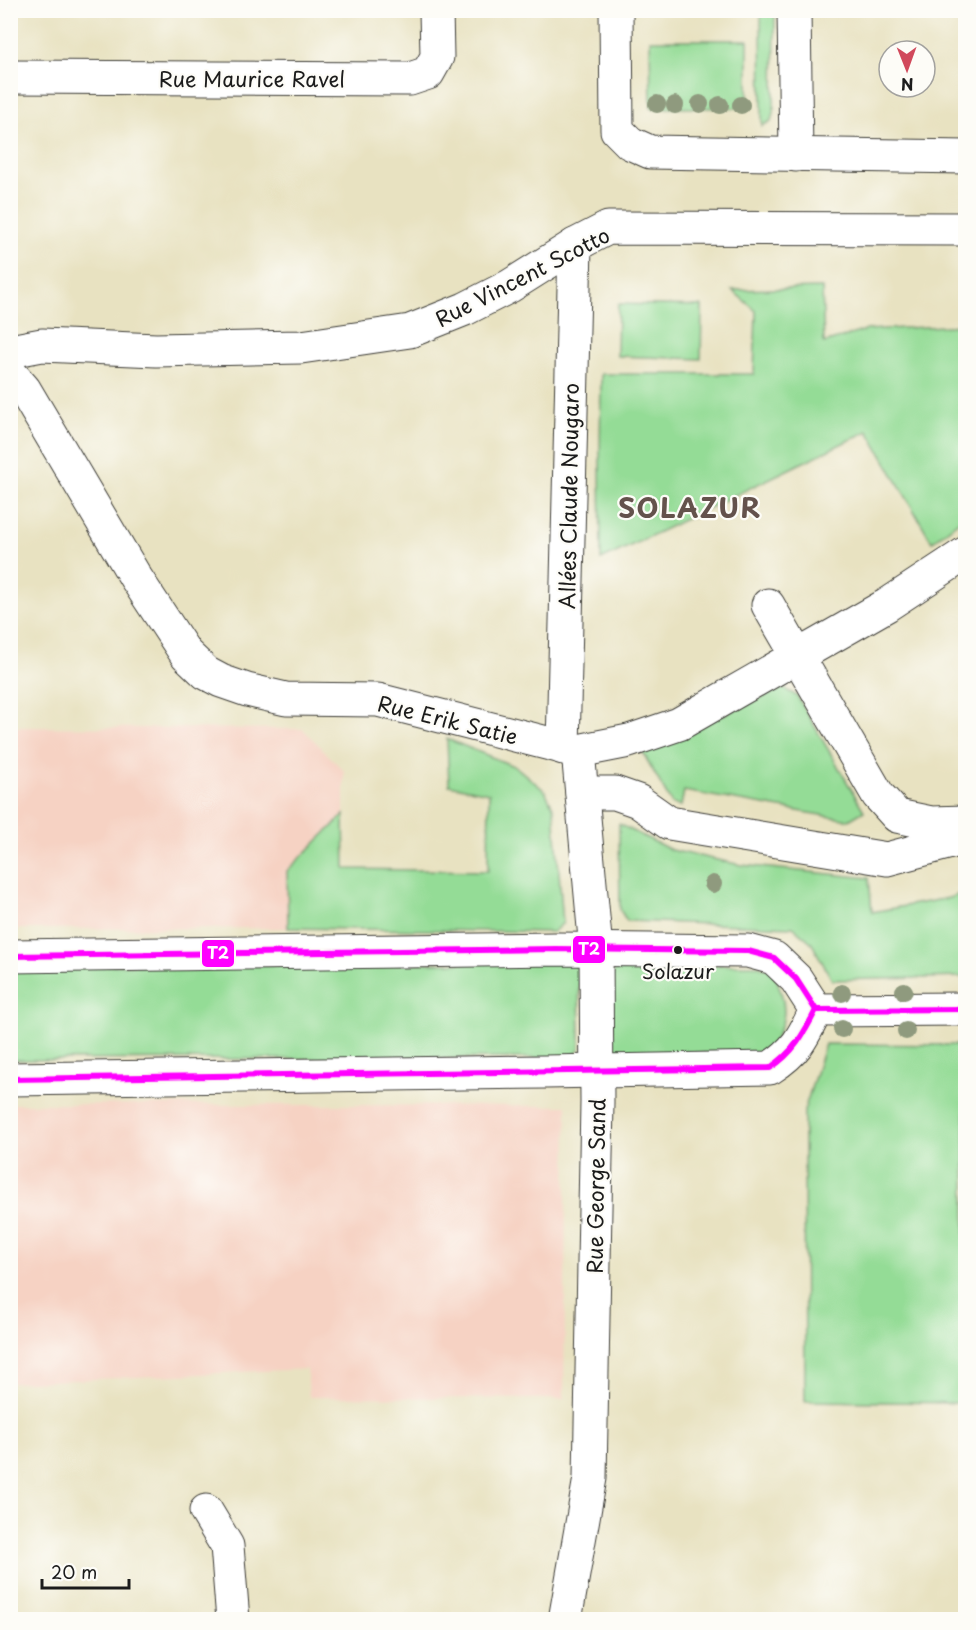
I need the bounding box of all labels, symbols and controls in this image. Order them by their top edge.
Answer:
north arrow [877,39,937,99]
street label: Rue Maurice Ravel [159,62,345,94]
text: N [901,73,914,97]
street label: Rue Vincent Scotto [429,218,615,334]
street label: Allées Claude Nougaro [550,383,586,609]
district label: SOLAZUR [618,486,762,527]
street label: Rue Erik Satie [375,686,521,752]
line badge: T2 [572,935,606,964]
text: T2 [578,936,600,960]
line badge: T2 [201,939,235,968]
text: T2 [207,940,229,964]
marker: Solazur [672,944,684,956]
place label: Solazur [642,956,715,986]
street label: Rue George Sand [577,1098,613,1274]
scale bar [42,1552,129,1590]
text: 20 m [51,1558,97,1585]

